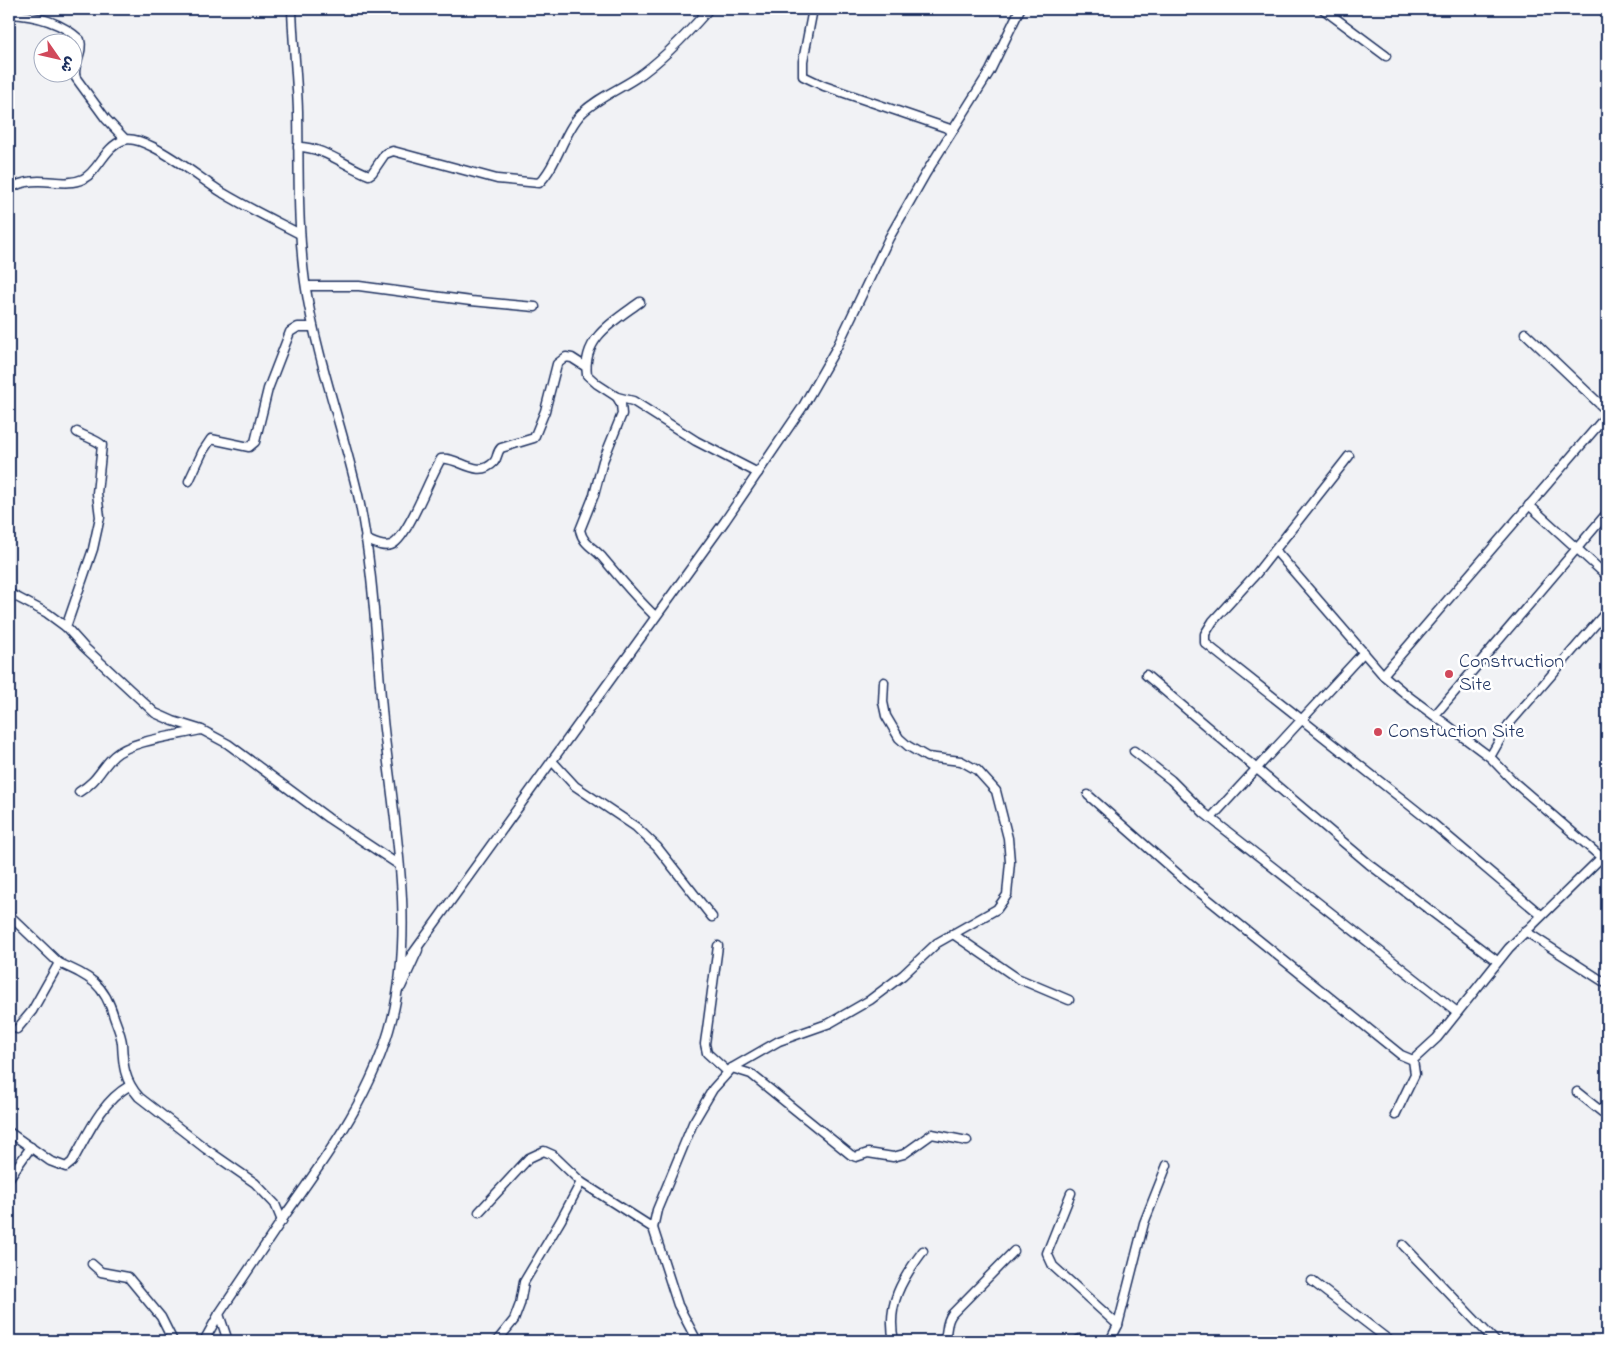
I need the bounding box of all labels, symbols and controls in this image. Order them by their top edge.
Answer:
north arrow [32,32,82,82]
text: ش [55,52,81,77]
place label: Construction Site [1459,648,1564,700]
marker: Construction Site [1443,668,1455,680]
place label: Constuction Site [1388,718,1524,747]
marker: Constuction Site [1372,726,1384,738]

